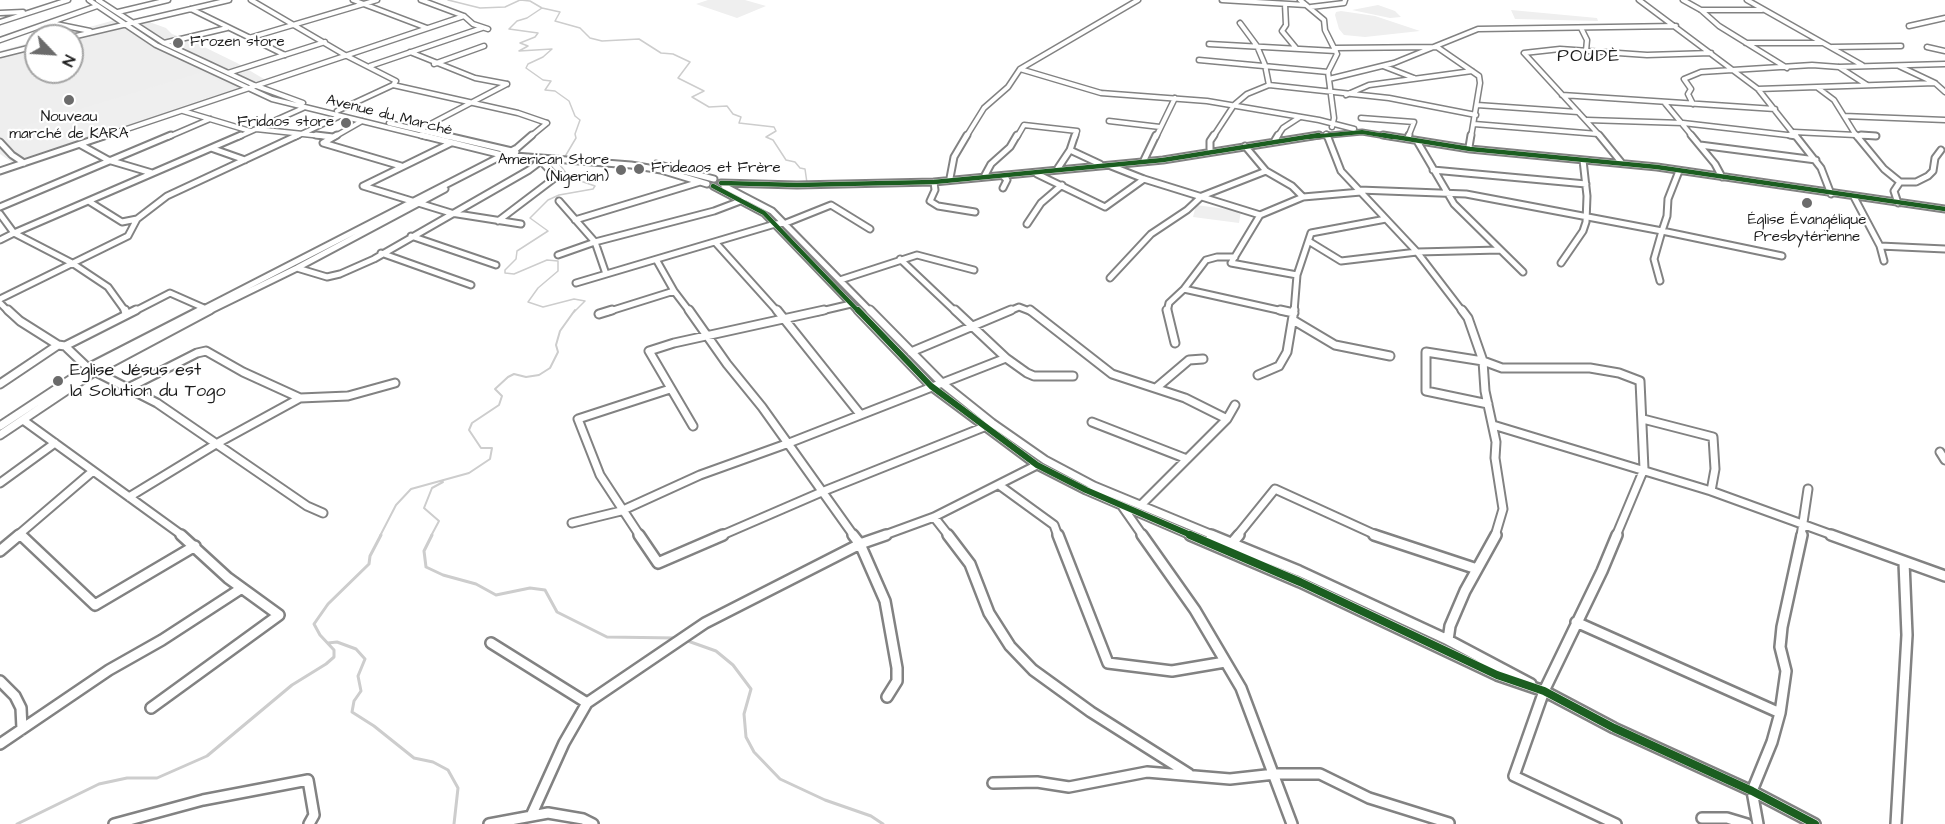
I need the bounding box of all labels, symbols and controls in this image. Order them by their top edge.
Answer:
north arrow [24,24,84,84]
place label: Frozen store [190,34,285,52]
marker: Frozen store [171,36,185,50]
district label: POUDÈ [1557,46,1621,68]
text: N [56,52,81,70]
street label: Avenue du Marché [324,92,454,140]
marker: Nouveau marché de KARA [62,93,76,107]
place label: Nouveau marché de KARA [9,109,129,144]
place label: Fridaos store [237,114,334,132]
marker: Fridaos store [339,116,353,130]
place label: American Store (Nigerian) [498,152,609,187]
place label: Frideaos et Frère [651,160,781,178]
marker: Frideaos et Frère [632,162,646,176]
marker: American Store (Nigerian) [614,163,628,177]
marker: Église Évangélique Presbytérienne [1800,196,1814,210]
place label: Église Évangélique Presbytérienne [1748,212,1866,247]
place label: Eglise Jésus est la Solution du Togo [70,360,226,403]
marker: Eglise Jésus est la Solution du Togo [51,374,65,388]

